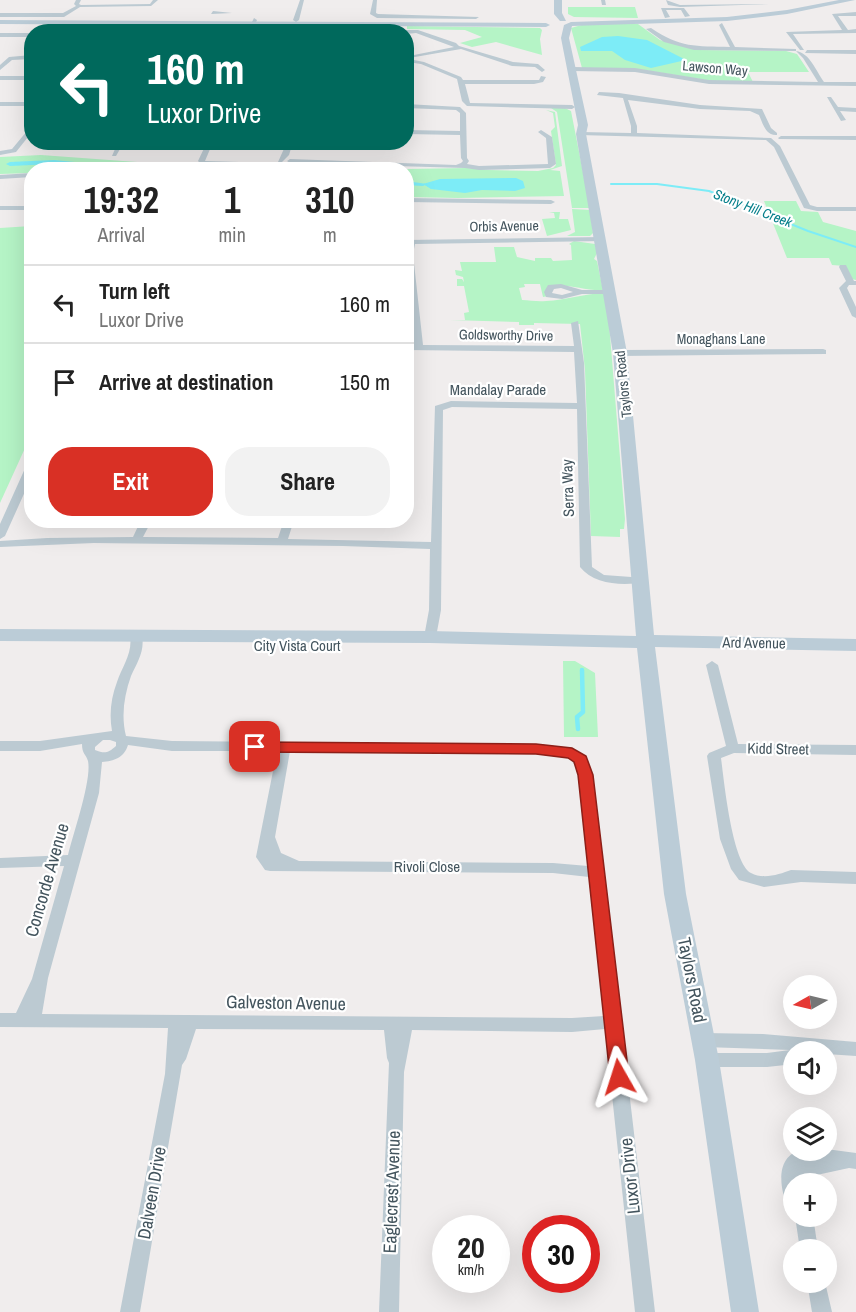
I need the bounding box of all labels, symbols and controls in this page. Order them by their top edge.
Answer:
text: 160 m [147,41,245,97]
icon: left [48,48,126,126]
street label: Lawson Way [682,56,749,80]
text: Luxor Drive [147,95,261,131]
text: 19:32 [83,176,159,224]
text: 1 [224,176,240,224]
text: 310 [305,176,355,224]
water label: Stony Hill Creek [711,185,796,232]
street label: Orbis Avenue [469,216,539,236]
text: Arrival [98,221,145,248]
text: min [218,221,246,248]
text: m [323,221,337,248]
text: Turn left [99,276,170,306]
icon: left [48,288,81,321]
text: 160 m [340,289,390,319]
text: Luxor Drive [99,306,184,333]
street label: Goldsworthy Drive [459,325,553,345]
street label: Monaghans Lane [677,330,765,348]
street label: Taylors Road [611,350,635,418]
icon: arrive [48,366,81,399]
text: Arrive at destination [99,367,273,397]
text: 150 m [340,367,390,397]
street label: Mandalay Parade [450,379,546,400]
button: Exit [48,447,213,516]
button: Share [225,447,390,516]
street label: Serra Way [556,458,579,517]
street label: Ard Avenue [721,631,786,654]
street label: City Vista Court [254,635,341,656]
pin [229,721,280,772]
icon: arrive [238,730,271,763]
street label: Kidd Street [747,737,810,760]
street label: Concorde Avenue [18,820,75,940]
street label: Rivoli Close [394,856,460,877]
street label: Taylors Road [672,935,713,1025]
north arrow [783,975,837,1029]
map controls [783,975,837,1293]
street label: Galveston Avenue [226,989,346,1016]
button: sound [783,1041,837,1095]
position arrow [587,1045,651,1109]
button: layers [783,1107,837,1161]
street label: Eaglecrest Avenue [377,1130,406,1254]
street label: Luxor Drive [613,1137,646,1215]
street label: Dalveen Drive [131,1145,172,1241]
button: + [783,1173,837,1227]
speed limit sign: 30 [522,1215,600,1293]
text: 20 [457,1227,485,1267]
button: − [783,1239,837,1293]
text: km/h [458,1259,484,1280]

